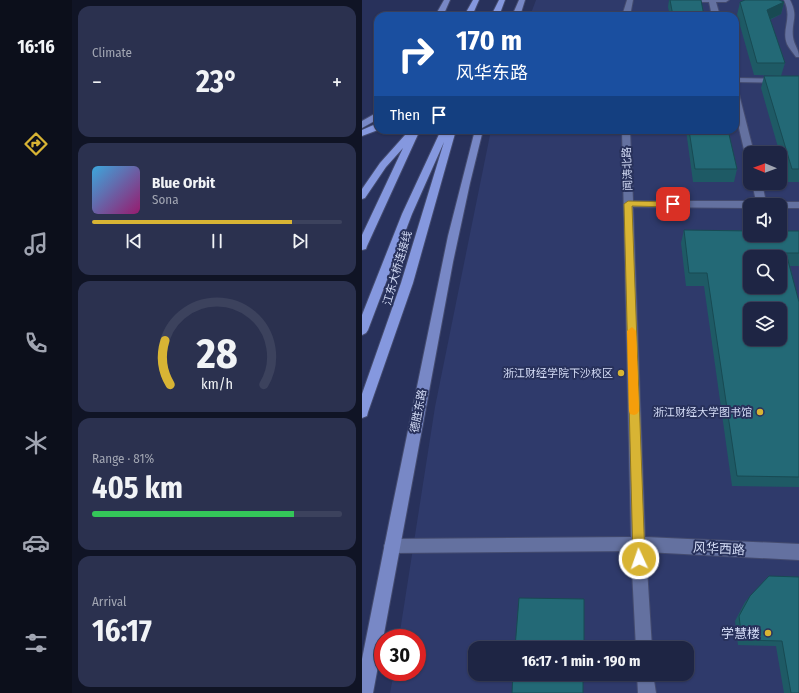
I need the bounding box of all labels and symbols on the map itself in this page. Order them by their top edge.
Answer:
north arrow [743,146,787,190]
street label: 闻涛北路 [620,147,635,191]
pin [656,187,690,221]
street label: 江东大桥连接线 [381,229,414,307]
place label: 浙江财经学院下沙校区 [503,367,613,380]
marker: 浙江财经学院下沙校区 [616,368,626,378]
street label: 德胜东路 [408,388,429,434]
place label: 浙江财经大学图书馆 [653,406,752,419]
marker: 浙江财经大学图书馆 [755,407,765,417]
position arrow [618,538,660,580]
street label: 风华西路 [693,540,745,557]
place label: 学慧楼 [721,626,760,641]
marker: 学慧楼 [763,628,773,638]
speed limit sign: 30 [374,629,426,681]

